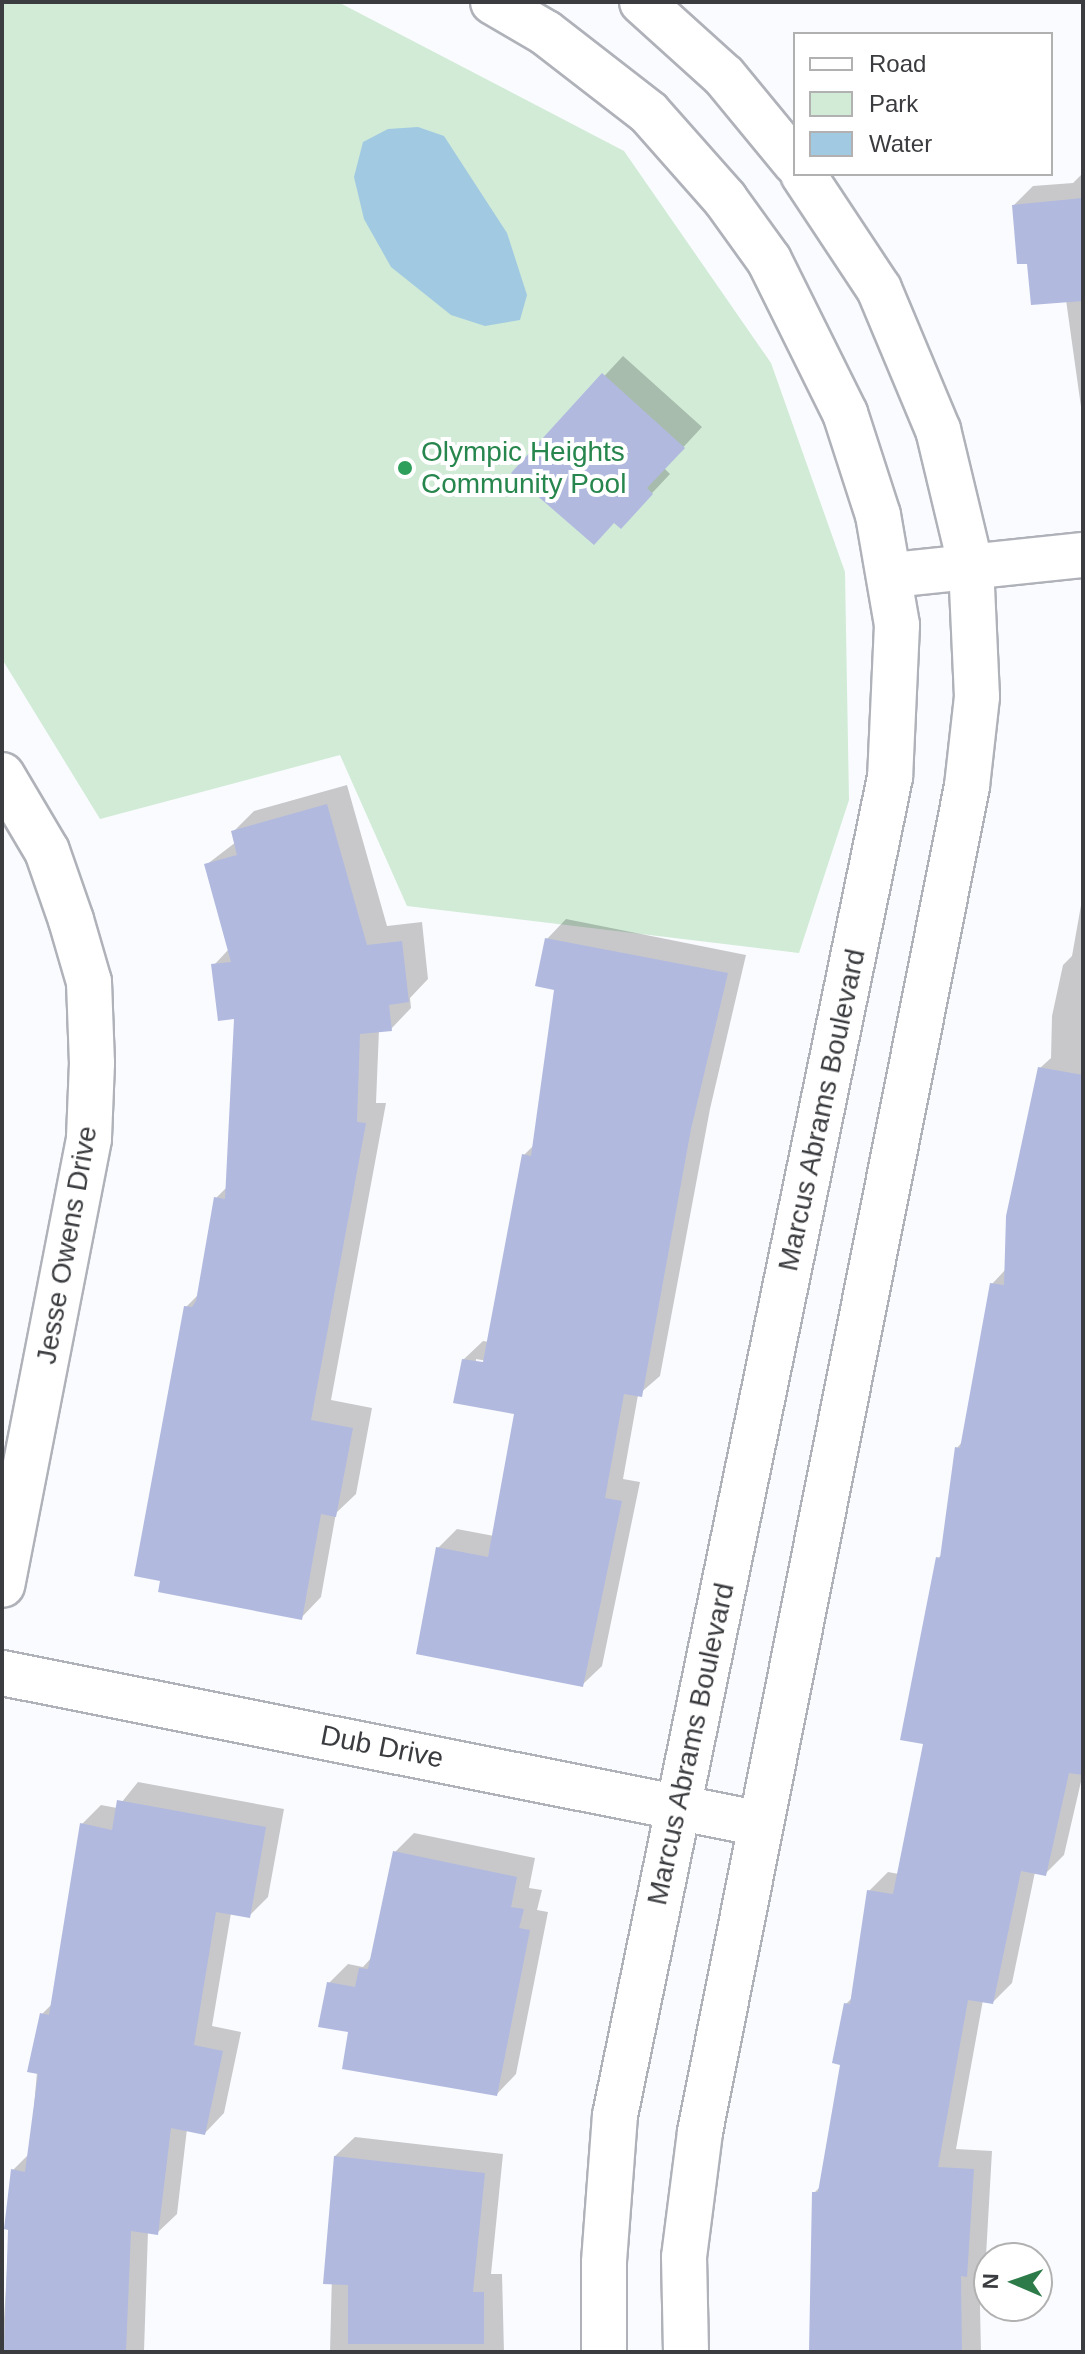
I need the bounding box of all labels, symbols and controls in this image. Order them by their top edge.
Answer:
legend [793,32,1053,176]
text: Road [869,50,926,77]
text: Park [869,90,918,117]
text: Water [869,130,932,157]
place label: Olympic Heights Community Pool [421,435,626,501]
marker: Olympic Heights Community Pool [396,459,414,477]
street label: Marcus Abrams Boulevard [771,945,873,1275]
street label: Jesse Owens Drive [30,1123,104,1367]
street label: Marcus Abrams Boulevard [640,1579,742,1909]
street label: Dub Drive [318,1719,446,1775]
north arrow [973,2242,1053,2322]
text: N [978,2273,1003,2290]

